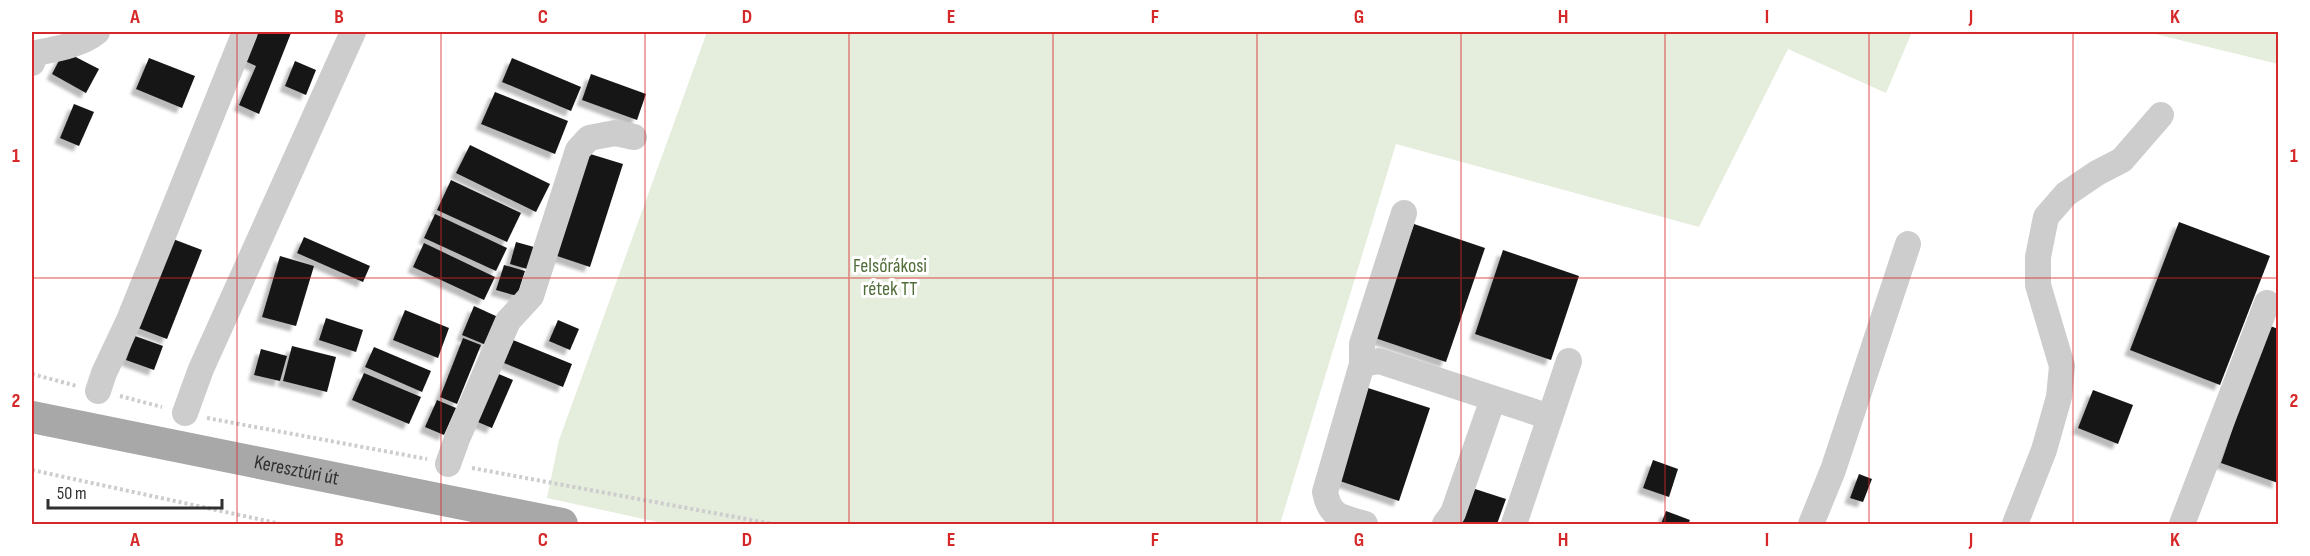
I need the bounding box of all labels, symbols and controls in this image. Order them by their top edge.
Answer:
text: A [129,5,140,29]
text: B [334,5,344,29]
text: C [538,5,548,29]
text: D [742,5,752,29]
text: E [947,5,955,29]
text: F [1151,5,1159,29]
text: G [1354,5,1364,29]
text: H [1558,5,1568,29]
text: I [1765,5,1769,29]
text: J [1968,5,1973,29]
text: K [2170,5,2180,29]
text: 1 [12,144,20,168]
text: 1 [2290,144,2298,168]
park label: Felsőrákosi rétek TT [853,254,927,301]
text: 2 [12,389,20,413]
text: 2 [2290,389,2298,413]
street label: Keresztúri út [252,450,341,491]
scale bar [48,472,222,510]
text: 50 m [57,483,87,504]
text: A [129,528,140,552]
text: B [334,528,344,552]
text: C [538,528,548,552]
text: D [742,528,752,552]
text: E [947,528,955,552]
text: F [1151,528,1159,552]
text: G [1354,528,1364,552]
text: H [1558,528,1568,552]
text: I [1765,528,1769,552]
text: J [1968,528,1973,552]
text: K [2170,528,2180,552]

